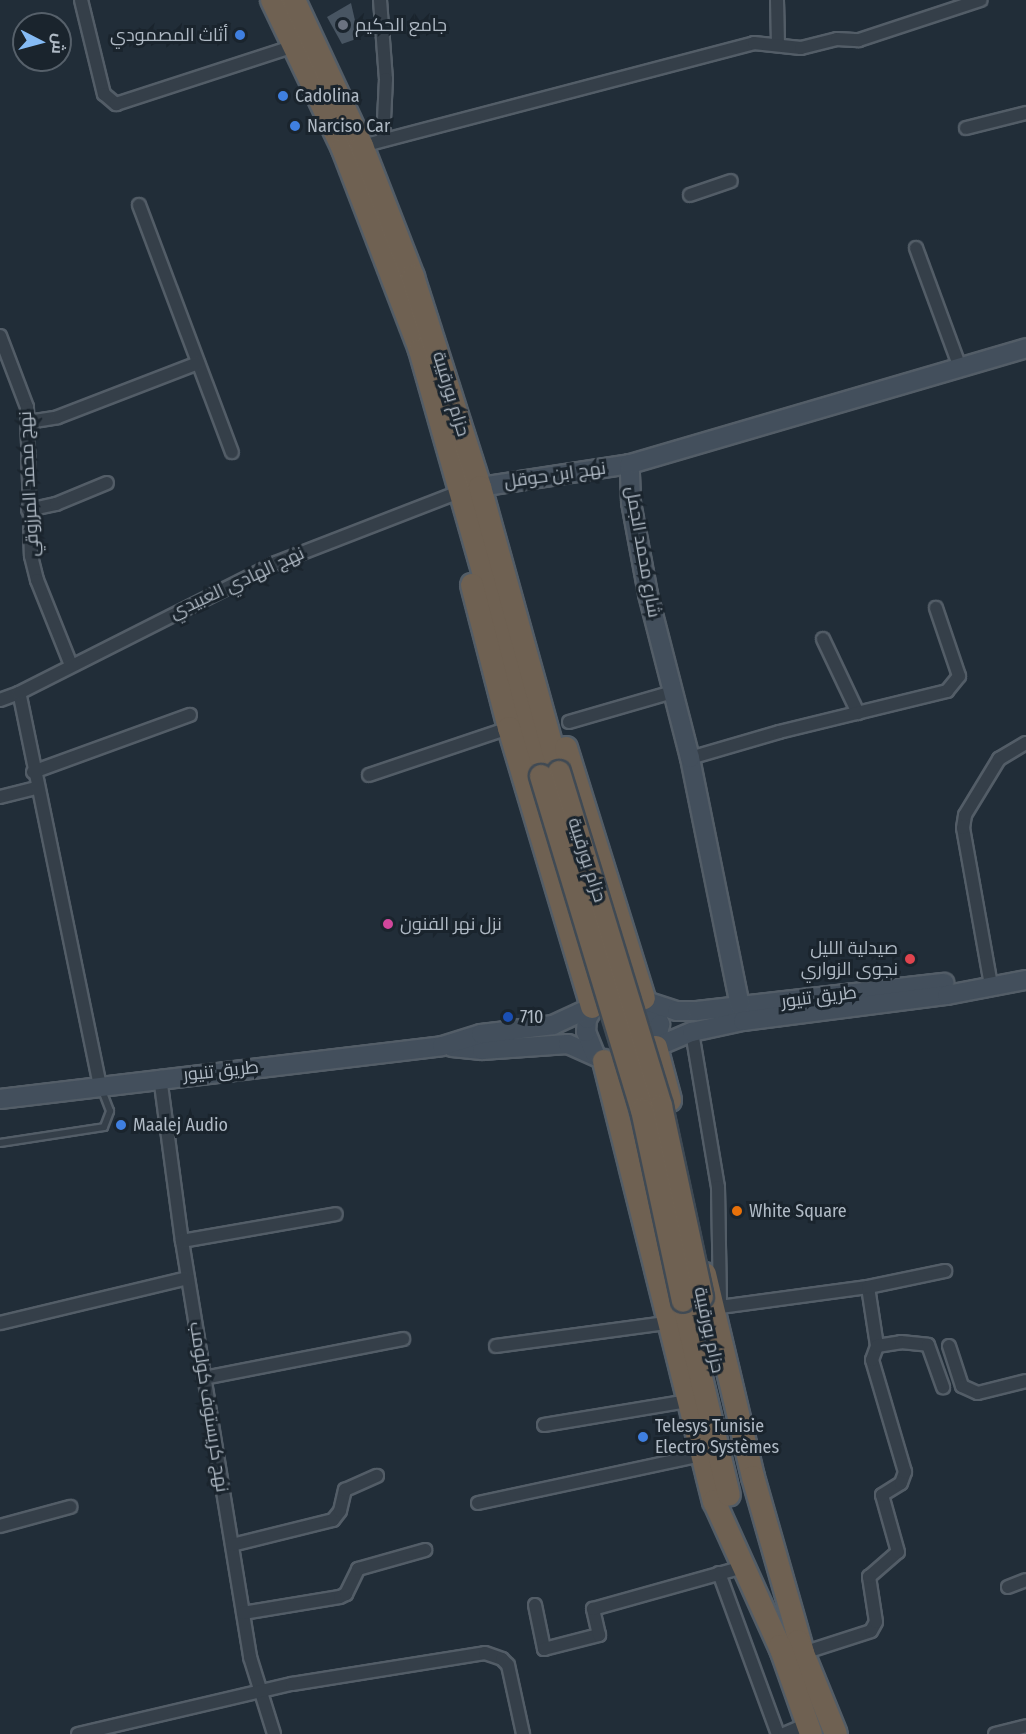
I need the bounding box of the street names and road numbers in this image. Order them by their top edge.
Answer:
street label: حزام بورقيبة [428,349,474,439]
street label: نهج محمد المرزوقي [14,411,44,557]
street label: نهج ابن حوقل [503,457,607,493]
street label: شارع محمد الجمل [621,485,665,619]
street label: نهج الهادي العبيدي [166,542,308,624]
street label: حزام بورقيبة [563,815,611,905]
street label: طريق تنيور [780,982,858,1012]
street label: طريق تنيور [182,1056,260,1086]
street label: حزام بورقيبة [689,1285,729,1375]
street label: نهج كريستوف كولومب [185,1320,233,1494]

